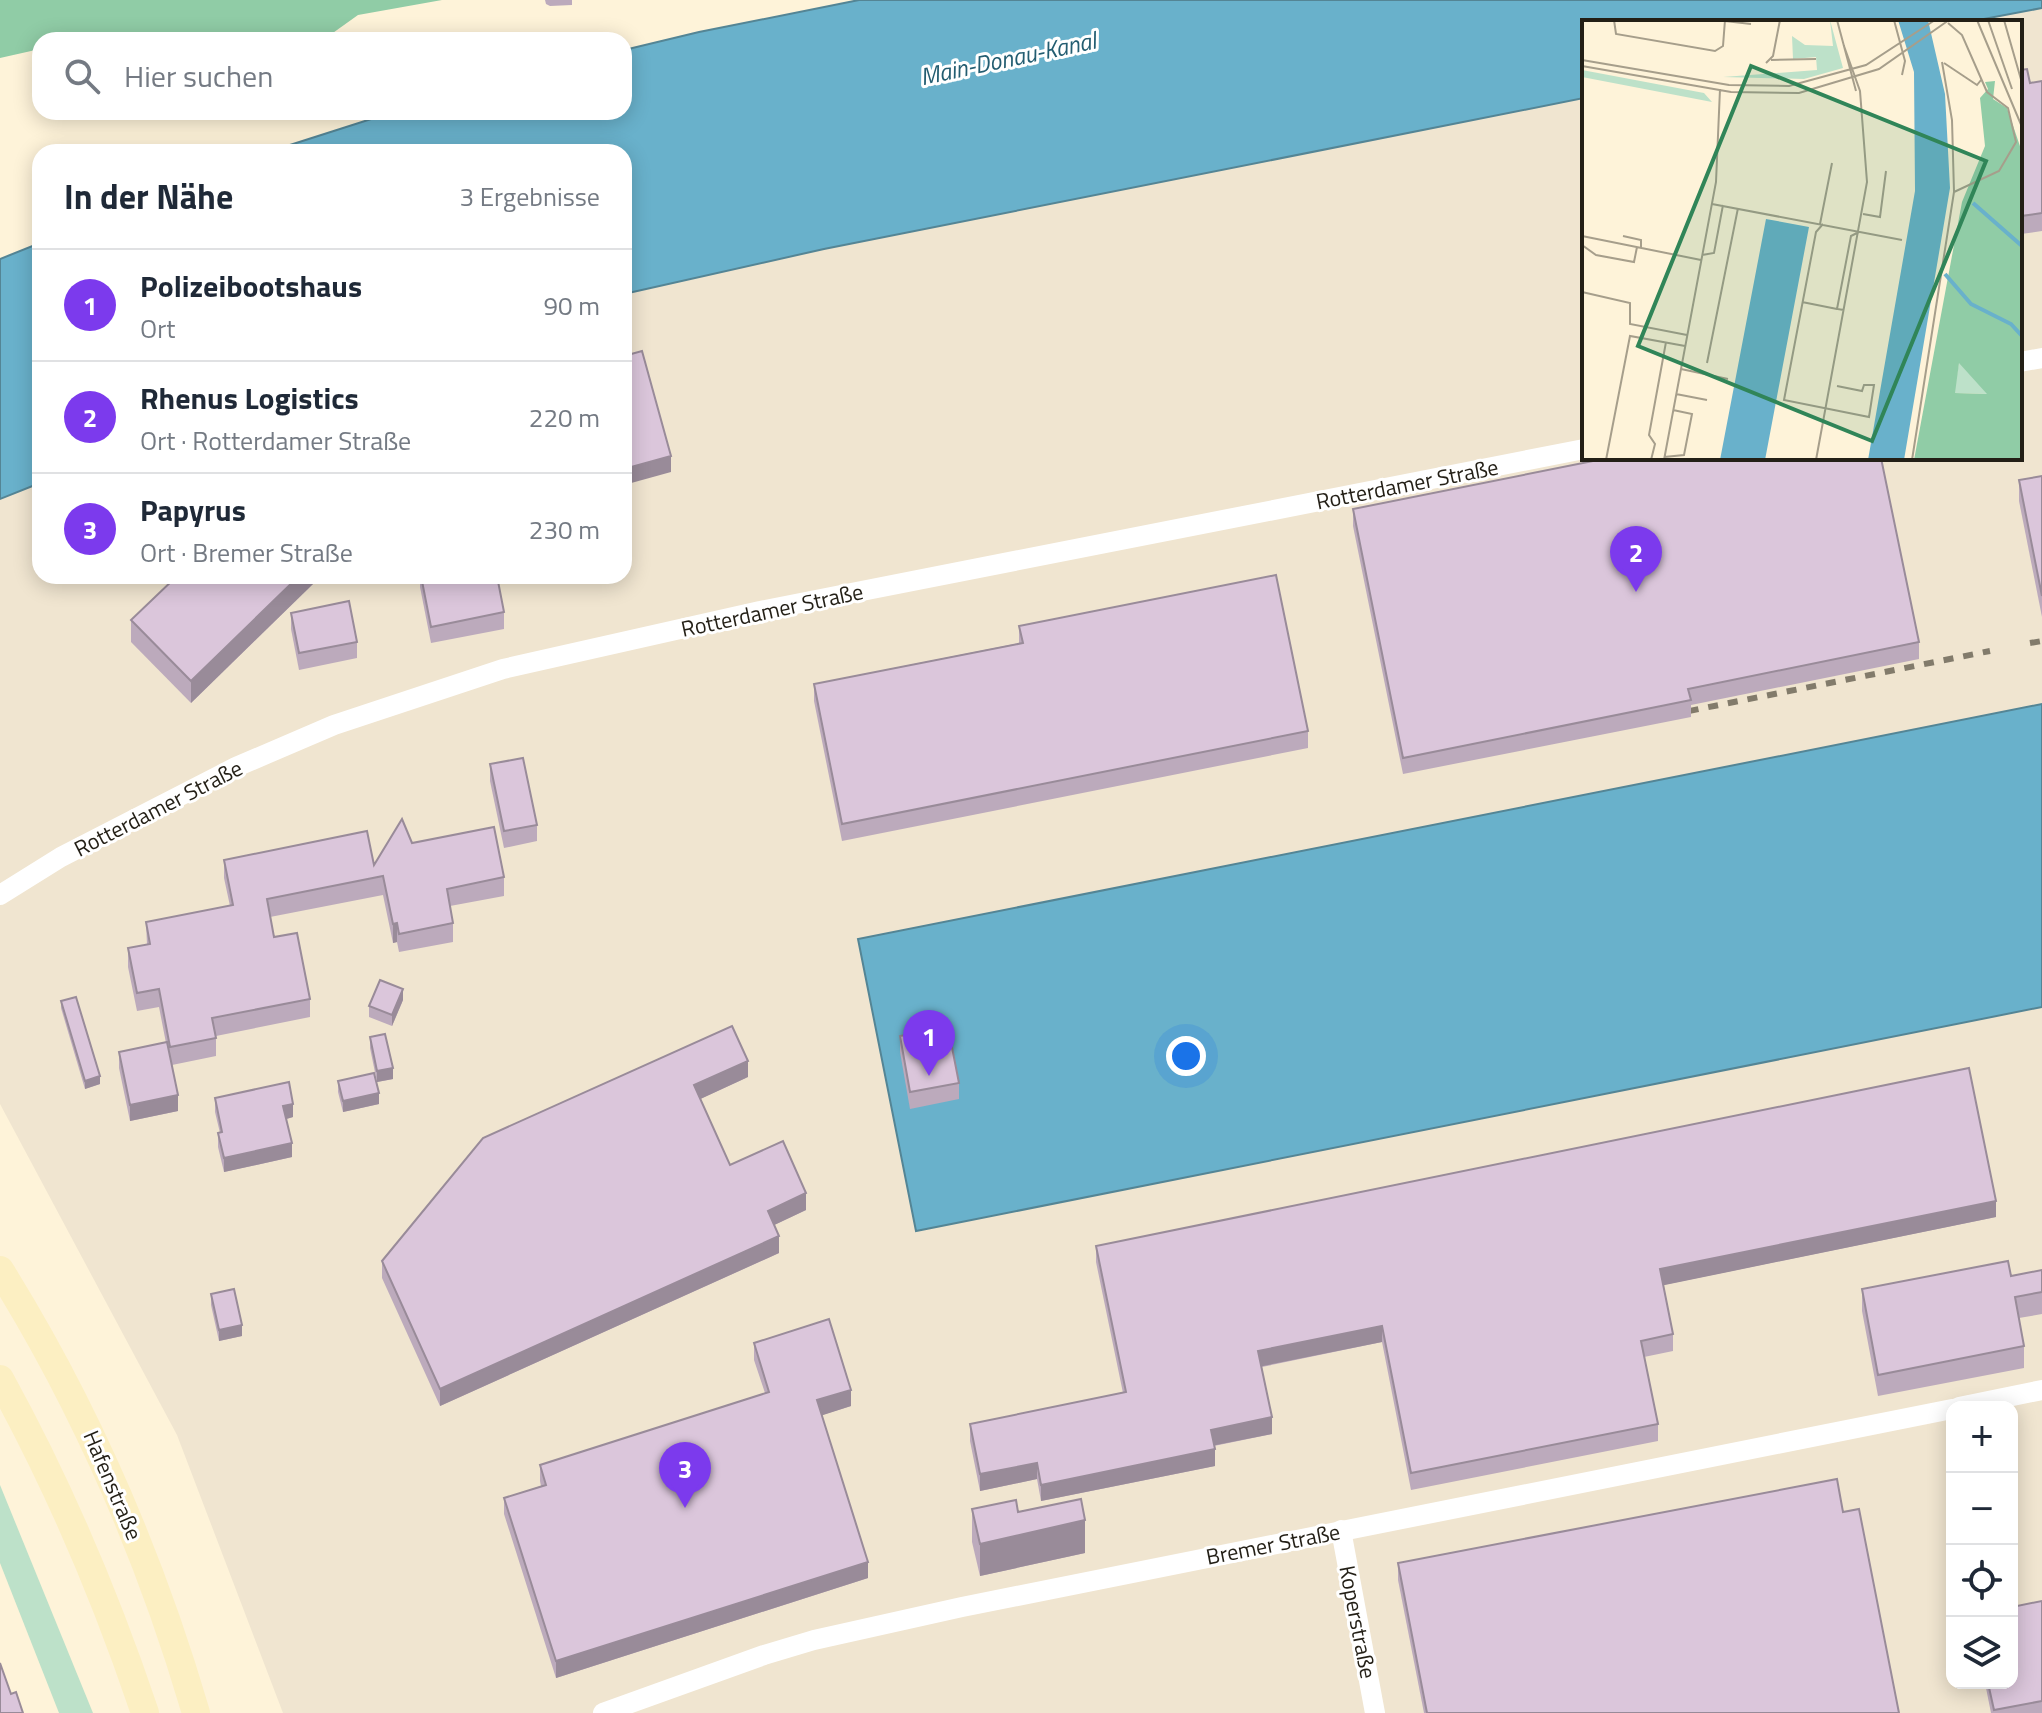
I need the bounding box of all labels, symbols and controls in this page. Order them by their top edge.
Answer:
inset map [1582,20,2022,460]
water label: Main-Donau-Kanal [917,21,1102,94]
search box [32,32,632,120]
text: Hier suchen [124,53,273,99]
icon: search [60,54,104,98]
text: In der Nähe [64,170,233,222]
text: 3 Ergebnisse [459,177,600,216]
text: Polizeibootshaus [140,263,362,309]
text: 1 [83,286,97,325]
text: 90 m [543,286,600,325]
text: Ort [140,309,175,348]
text: Rhenus Logistics [140,375,359,421]
text: 2 [83,398,97,437]
text: 220 m [529,398,600,437]
text: Ort · Rotterdamer Straße [140,421,411,460]
street label: Rotterdamer Straße [1313,450,1501,518]
text: Papyrus [140,487,246,533]
text: 3 [83,510,97,549]
text: 230 m [529,510,600,549]
pin: 2 [1610,526,1662,592]
text: Ort · Bremer Straße [140,533,353,572]
street label: Rotterdamer Straße [678,574,866,646]
street label: Rotterdamer Straße [68,751,248,865]
pin: 1 [903,1010,955,1076]
your location [1166,1036,1206,1076]
map controls [1946,1401,2018,1689]
button: + [1946,1401,2018,1473]
street label: Hafenstraße [75,1425,151,1545]
pin: 3 [659,1442,711,1508]
button: − [1946,1473,2018,1545]
street label: Bremer Straße [1203,1514,1343,1574]
button: locate [1946,1545,2018,1617]
street label: Koperstraße [1330,1563,1386,1681]
button: layers [1946,1617,2018,1689]

